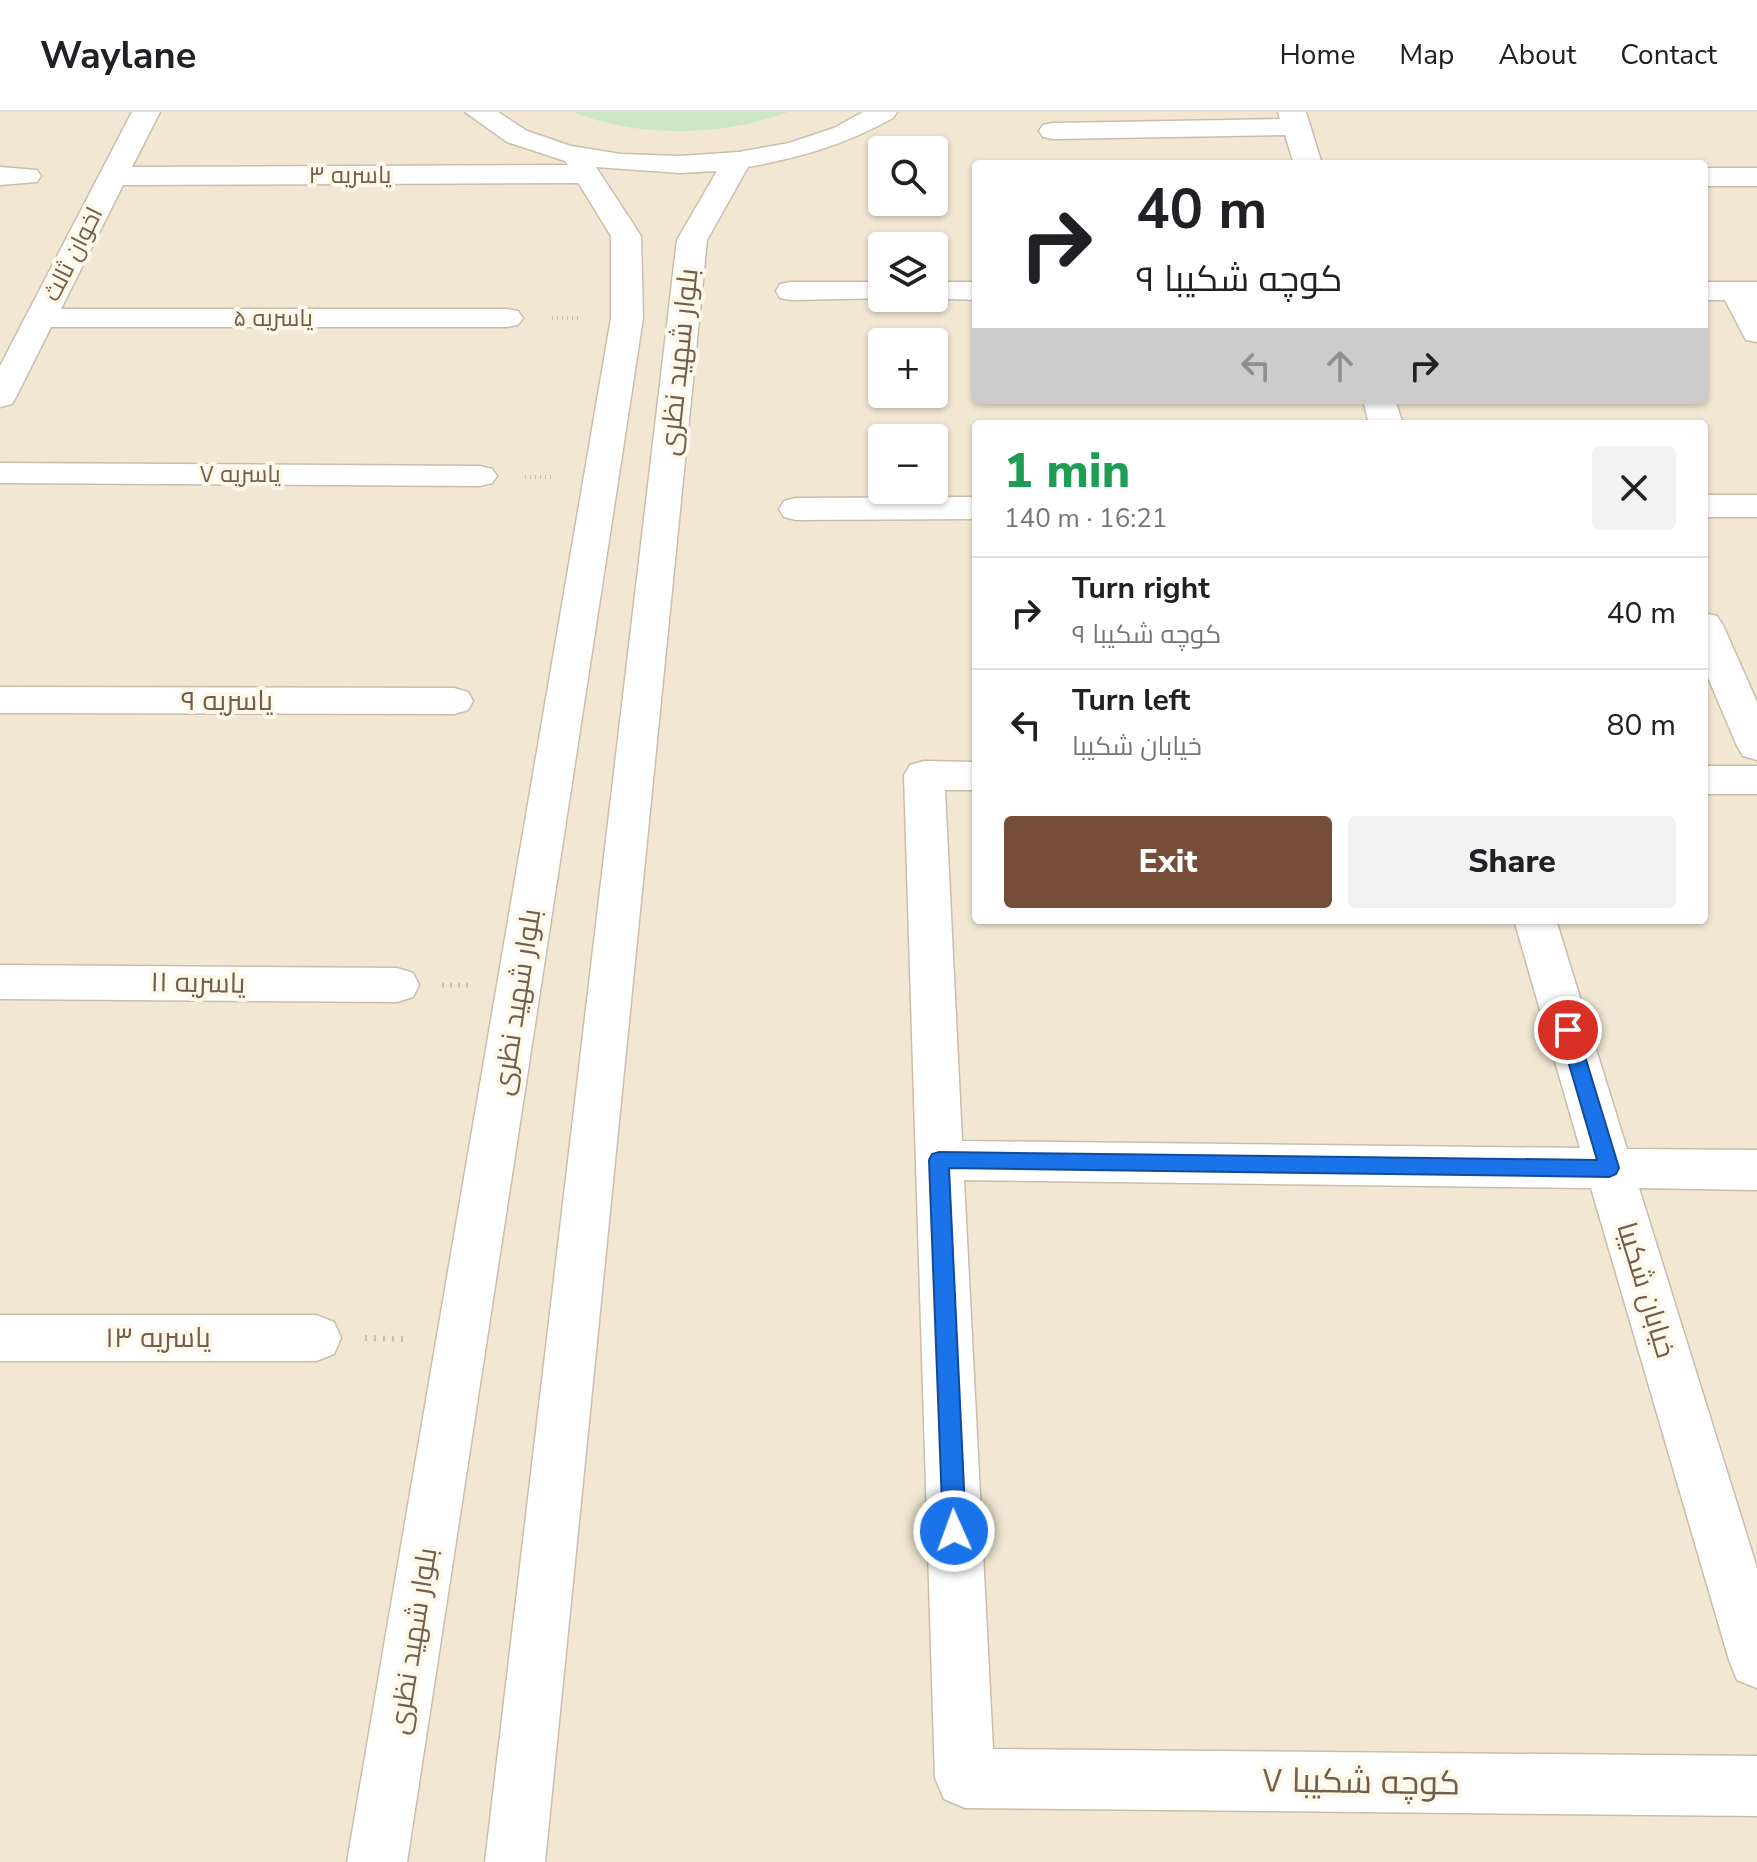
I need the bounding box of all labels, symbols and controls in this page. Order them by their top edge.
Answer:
text: Waylane [40,30,196,81]
text: Home [1280,36,1355,74]
text: Map [1399,36,1454,74]
text: About [1498,36,1576,74]
text: Contact [1620,36,1717,74]
map controls [868,136,948,504]
button: search [868,136,948,216]
street label: یاسریه ۳ [309,159,392,191]
text: 40 m [1136,171,1267,248]
icon: right [1004,192,1108,296]
street label: اخوان ثالث [36,201,110,307]
button: layers [868,232,948,312]
text: کوچه شکیبا ۹ [1136,255,1343,304]
street label: بلوار شهید نظری [650,266,708,458]
street label: یاسریه ۵ [233,302,313,334]
button: + [868,328,948,408]
icon: left [1234,344,1278,388]
icon: ahead [1318,344,1362,388]
icon: right [1402,344,1446,388]
button: − [868,424,948,504]
text: 1 min [1004,438,1130,504]
button: close [1592,446,1676,530]
street label: یاسریه ۷ [199,458,281,490]
text: 140 m · 16:21 [1004,501,1167,536]
text: Turn right [1072,568,1210,609]
icon: right [1004,591,1048,635]
text: 40 m [1607,593,1676,634]
text: کوچه شکیبا ۹ [1072,617,1221,652]
text: Turn left [1072,680,1190,721]
street label: یاسریه ۹ [181,682,274,720]
icon: left [1004,703,1048,747]
text: 80 m [1607,705,1676,746]
text: خیابان شکیبا [1072,729,1202,764]
button: Exit [1004,816,1332,908]
button: Share [1348,816,1676,908]
street label: بلوار شهید نظری [484,906,550,1098]
street label: یاسریه ۱۱ [150,963,246,1003]
pin [1534,996,1602,1064]
icon: arrive [1546,1008,1590,1052]
street label: خیابان شکیبا [1607,1218,1685,1362]
street label: یاسریه ۱۳ [105,1319,211,1357]
position arrow [912,1489,996,1573]
street label: بلوار شهید نظری [380,1545,446,1737]
street label: کوچه شکیبا ۷ [1261,1757,1461,1807]

